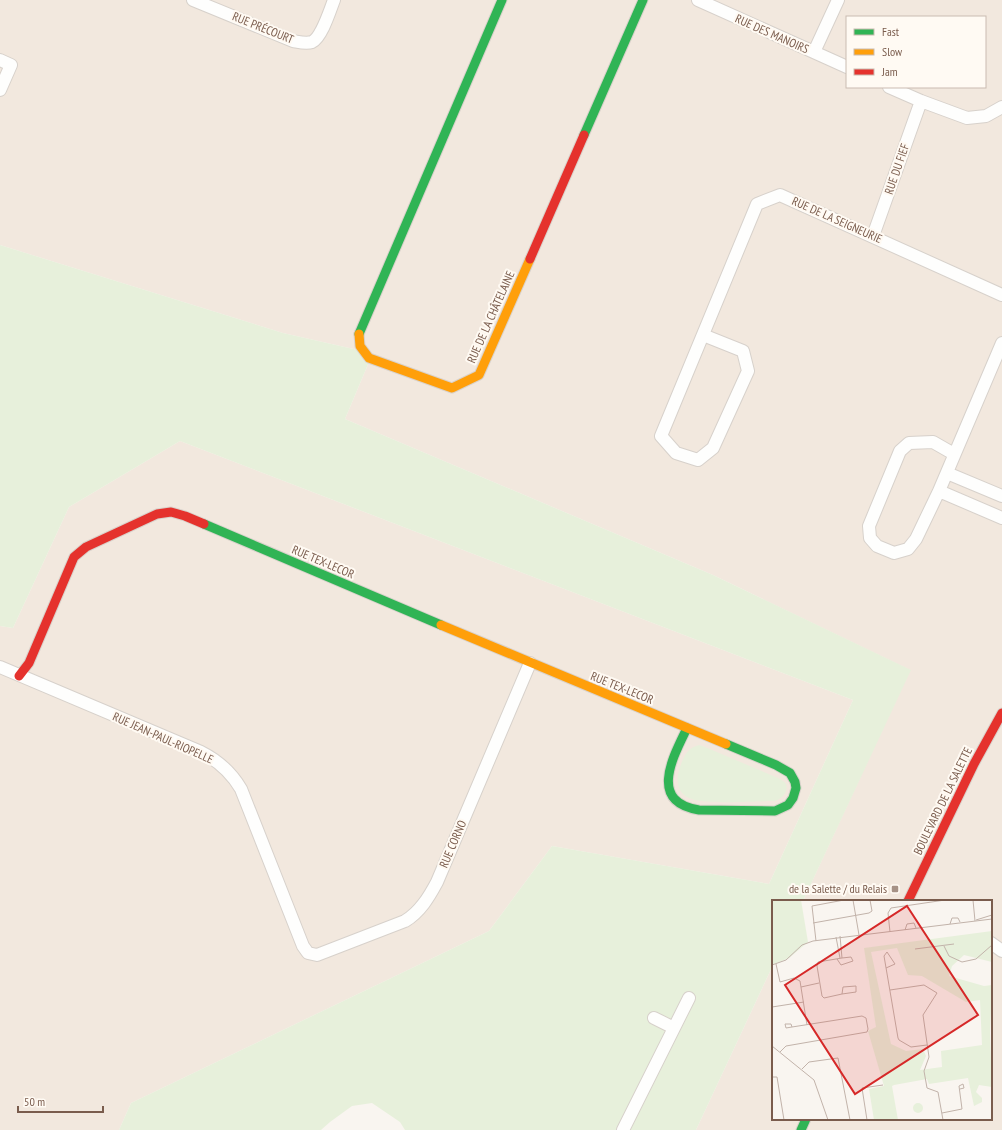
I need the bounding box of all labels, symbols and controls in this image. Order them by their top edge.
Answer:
street label: RUE PRÉCOURT [230,8,297,47]
street label: RUE DES MANOIRS [733,11,811,56]
legend [846,16,986,88]
text: Fast [882,24,900,39]
text: Slow [882,44,903,59]
text: Jam [881,64,898,79]
street label: RUE DU FIEF [881,141,912,196]
street label: RUE DE LA SEIGNEURIE [790,193,885,246]
street label: RUE DE LA CHÂTELAINE [464,268,518,365]
street label: RUE TEX-LECOR [290,542,357,581]
street label: RUE TEX-LECOR [589,668,656,707]
street label: RUE JEAN-PAUL-RIOPELLE [111,709,216,766]
street label: BOULEVARD DE LA SALETTE [910,744,975,857]
street label: RUE CORNO [436,817,469,870]
place label: de la Salette / du Relais [789,881,887,896]
marker: de la Salette / du Relais [890,884,900,894]
inset map [772,900,992,1120]
scale bar [18,1088,103,1114]
text: 50 m [24,1094,45,1109]

